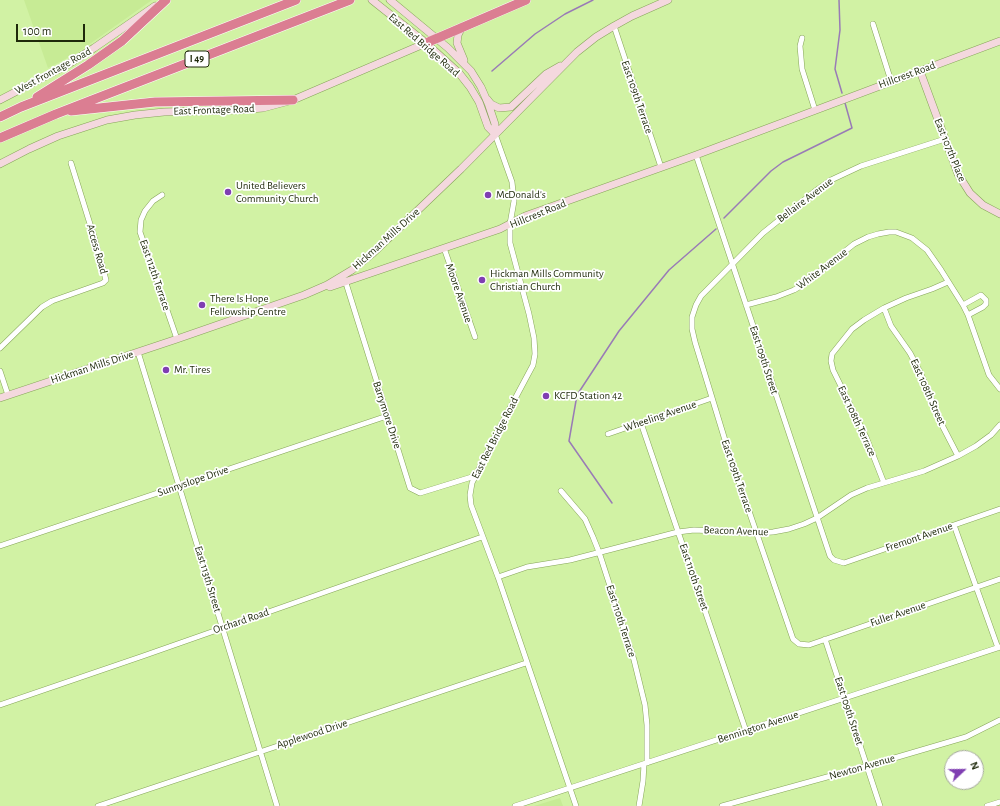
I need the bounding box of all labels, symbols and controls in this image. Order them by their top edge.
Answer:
street label: East Red Bridge Road [386,11,462,79]
scale bar [18,16,87,42]
text: 100 m [23,25,51,37]
street label: West Frontage Road [12,45,94,97]
road number: I 49 [185,51,209,67]
street label: East 109th Terrace [618,59,656,135]
street label: Hillcrest Road [877,59,937,91]
street label: East Frontage Road [173,102,255,118]
street label: East 107th Place [931,116,969,184]
street label: Bellaire Avenue [774,175,836,225]
place label: United Believers Community Church [236,179,319,205]
marker: United Believers Community Church [223,187,233,197]
place label: McDonald's [496,188,546,202]
marker: McDonald's [483,190,493,200]
street label: Hillcrest Road [508,197,568,231]
street label: Hickman Mills Drive [350,205,422,273]
street label: Access Road [84,222,110,276]
street label: East 112th Terrace [137,238,173,312]
street label: White Avenue [794,246,850,292]
street label: Moore Avenue [443,262,475,324]
place label: Hickman Mills Community Christian Church [490,267,604,293]
marker: Hickman Mills Community Christian Church [477,275,487,285]
place label: There Is Hope Fellowship Centre [210,292,286,318]
marker: There Is Hope Fellowship Centre [197,300,207,310]
street label: East 109th Street [747,324,781,396]
street label: Hickman Mills Drive [49,347,135,387]
street label: East 108th Street [907,357,949,427]
place label: Mr. Tires [174,363,210,377]
marker: Mr. Tires [161,365,171,375]
street label: Barrymore Drive [370,380,404,450]
street label: East 108th Terrace [835,384,879,458]
place label: KCFD Station 42 [554,389,622,403]
marker: KCFD Station 42 [541,391,551,401]
street label: East Red Bridge Road [469,395,521,481]
street label: Wheeling Avenue [622,397,698,435]
street label: East 109th Terrace [718,438,756,514]
street label: Sunnyslope Drive [156,463,230,499]
street label: Fremont Avenue [884,519,954,555]
street label: Beacon Avenue [703,523,769,539]
street label: East 110th Street [676,542,712,612]
street label: East 113th Street [192,544,224,614]
street label: East 110th Terrace [603,583,639,659]
street label: Fuller Avenue [869,598,927,630]
street label: Orchard Road [211,605,271,637]
street label: East 109th Street [832,675,866,747]
street label: Bennington Avenue [716,708,800,746]
street label: Applewood Drive [275,716,349,752]
north arrow [944,750,984,790]
street label: Newton Avenue [828,751,896,783]
text: N [968,760,981,771]

